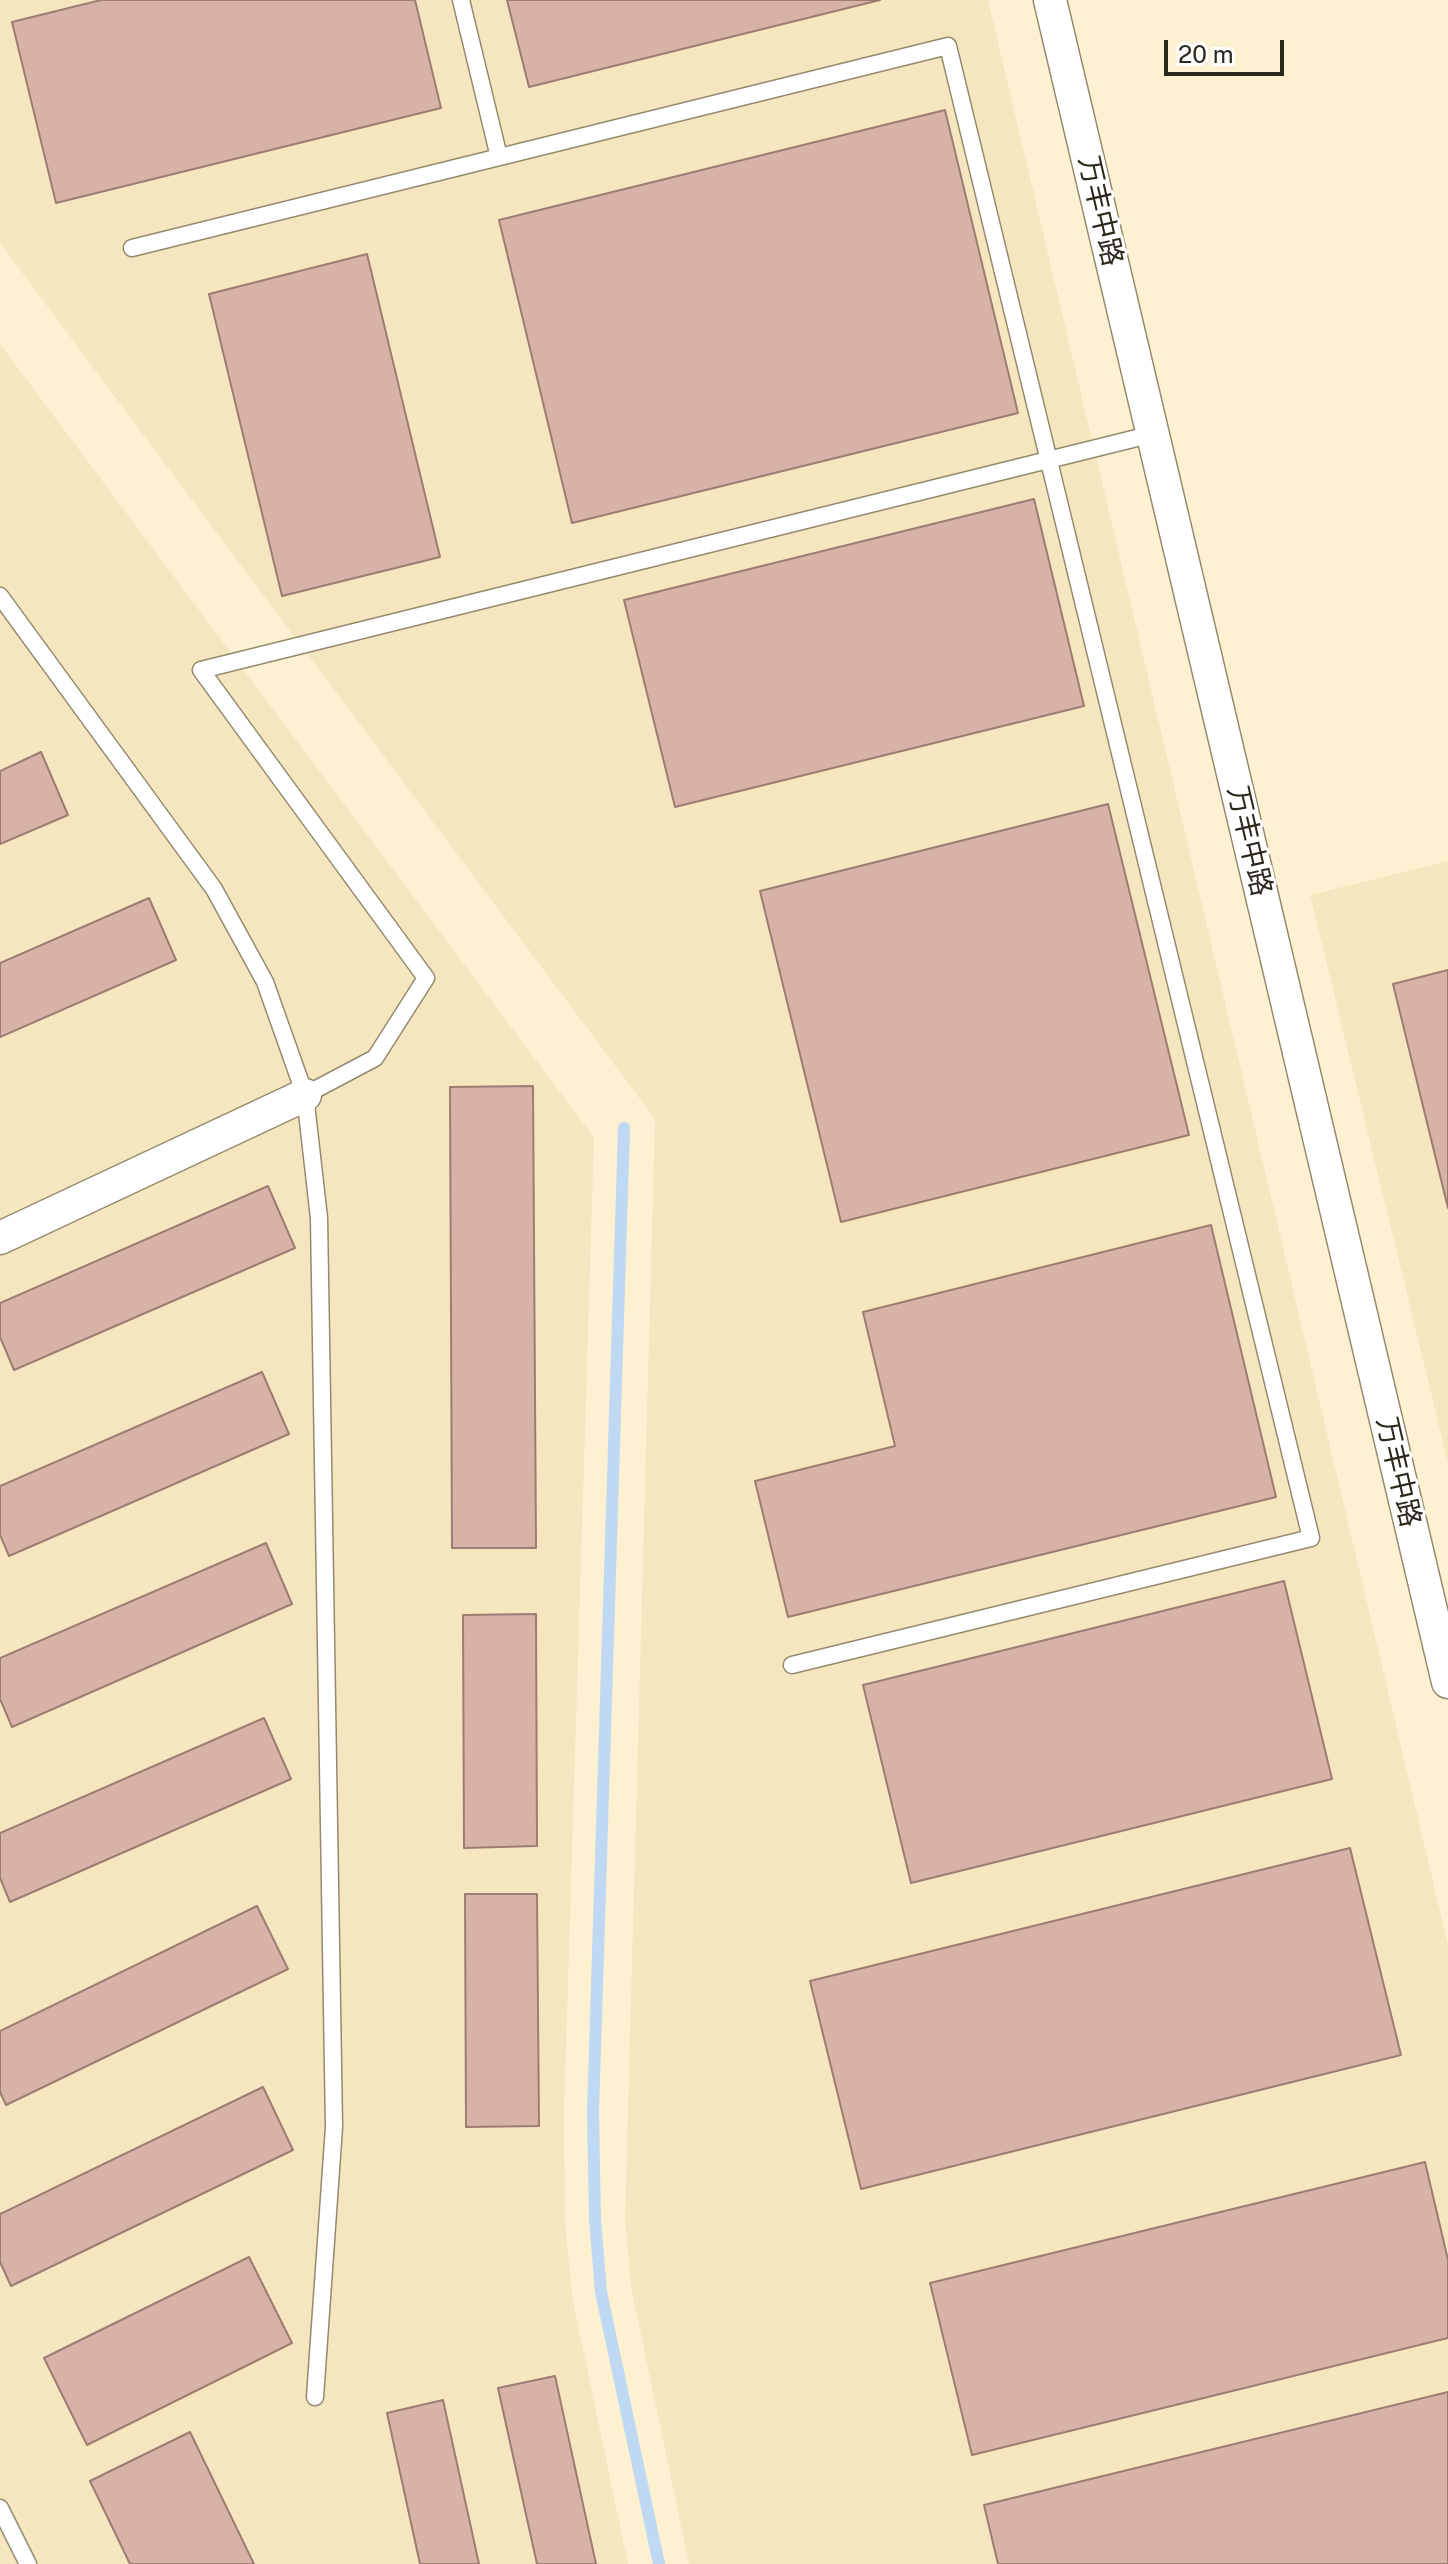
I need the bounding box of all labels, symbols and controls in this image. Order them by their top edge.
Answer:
scale bar [1168,24,1288,74]
text: 20 m [1178,40,1234,68]
street label: 万丰中路 [1071,153,1129,269]
street label: 万丰中路 [1220,783,1278,899]
street label: 万丰中路 [1369,1414,1427,1530]

